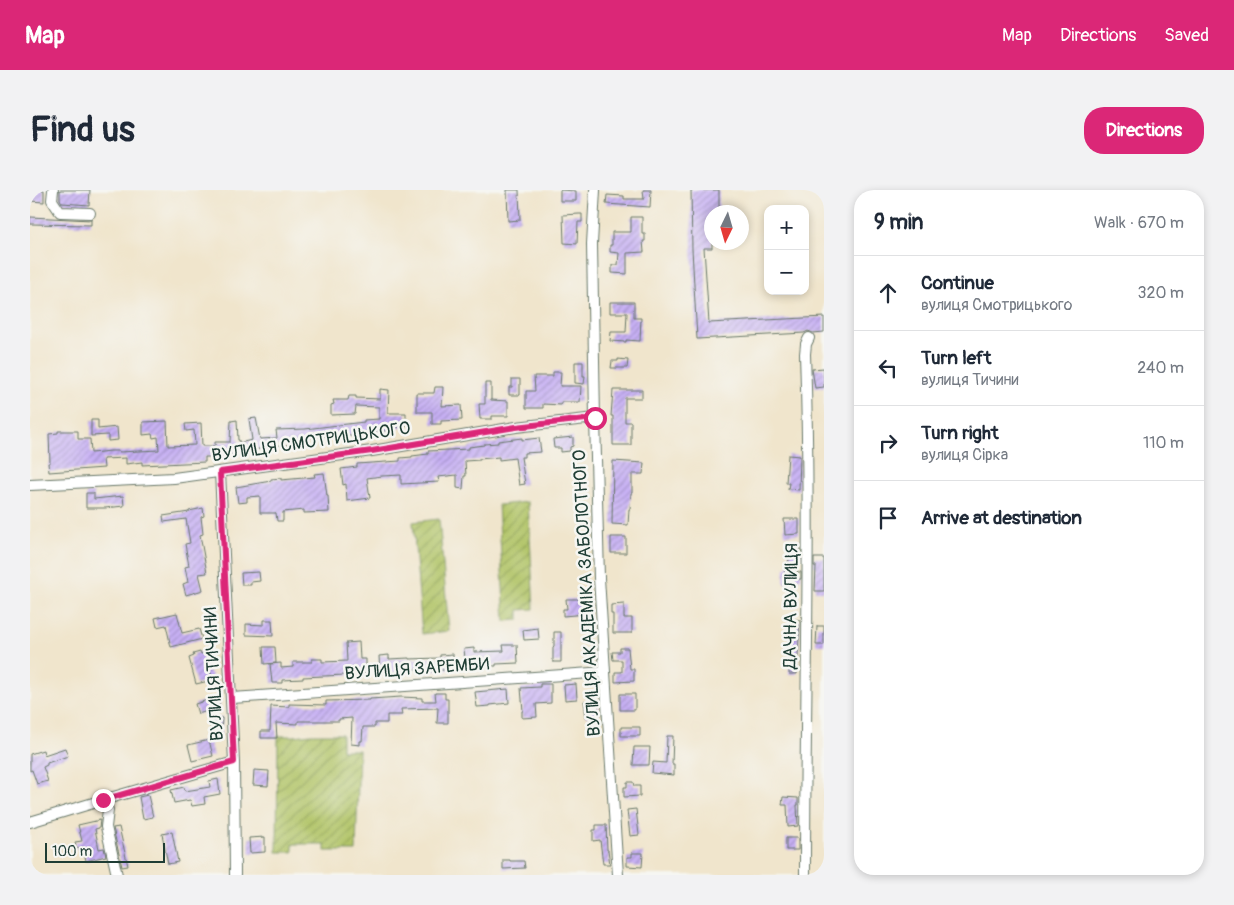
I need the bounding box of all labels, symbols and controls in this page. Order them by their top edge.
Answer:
text: Map [25,21,65,50]
text: Map [1002,24,1032,47]
text: Directions [1060,24,1136,47]
text: Saved [1164,24,1209,47]
button: Directions [1084,107,1204,154]
text: Find us [30,108,135,152]
north arrow [704,205,749,250]
map controls [764,205,809,295]
button: + [764,205,809,250]
text: 9 min [874,209,923,236]
text: Walk · 670 m [1094,213,1184,233]
button: − [764,250,809,295]
text: Continue [921,271,994,295]
icon: ahead [874,279,902,307]
text: 320 m [1138,283,1184,303]
text: вулиця Смотрицького [921,295,1072,315]
text: Turn left [921,346,991,370]
icon: left [874,354,902,382]
text: 240 m [1137,358,1184,378]
text: вулиця Тичини [921,370,1019,390]
route start [584,407,607,430]
street label: ВУЛИЦЯ СМОТРИЦЬКОГО [210,417,412,467]
text: Turn right [921,421,999,445]
icon: right [874,429,902,457]
text: 110 m [1143,433,1184,453]
text: вулиця Сірка [921,445,1008,465]
street label: ВУЛИЦЯ АКАДЕМІКА ЗАБОЛОТНОГО [568,449,606,737]
icon: arrive [874,504,902,532]
text: Arrive at destination [921,506,1082,530]
street label: ДАЧНА ВУЛИЦЯ [778,543,804,670]
street label: ВУЛИЦЯ ТИЧИНИ [199,606,229,742]
street label: ВУЛИЦЯ ЗАРЕМБИ [344,652,490,686]
route end [92,789,115,812]
scale bar [45,840,165,863]
text: 100 m [52,843,92,860]

